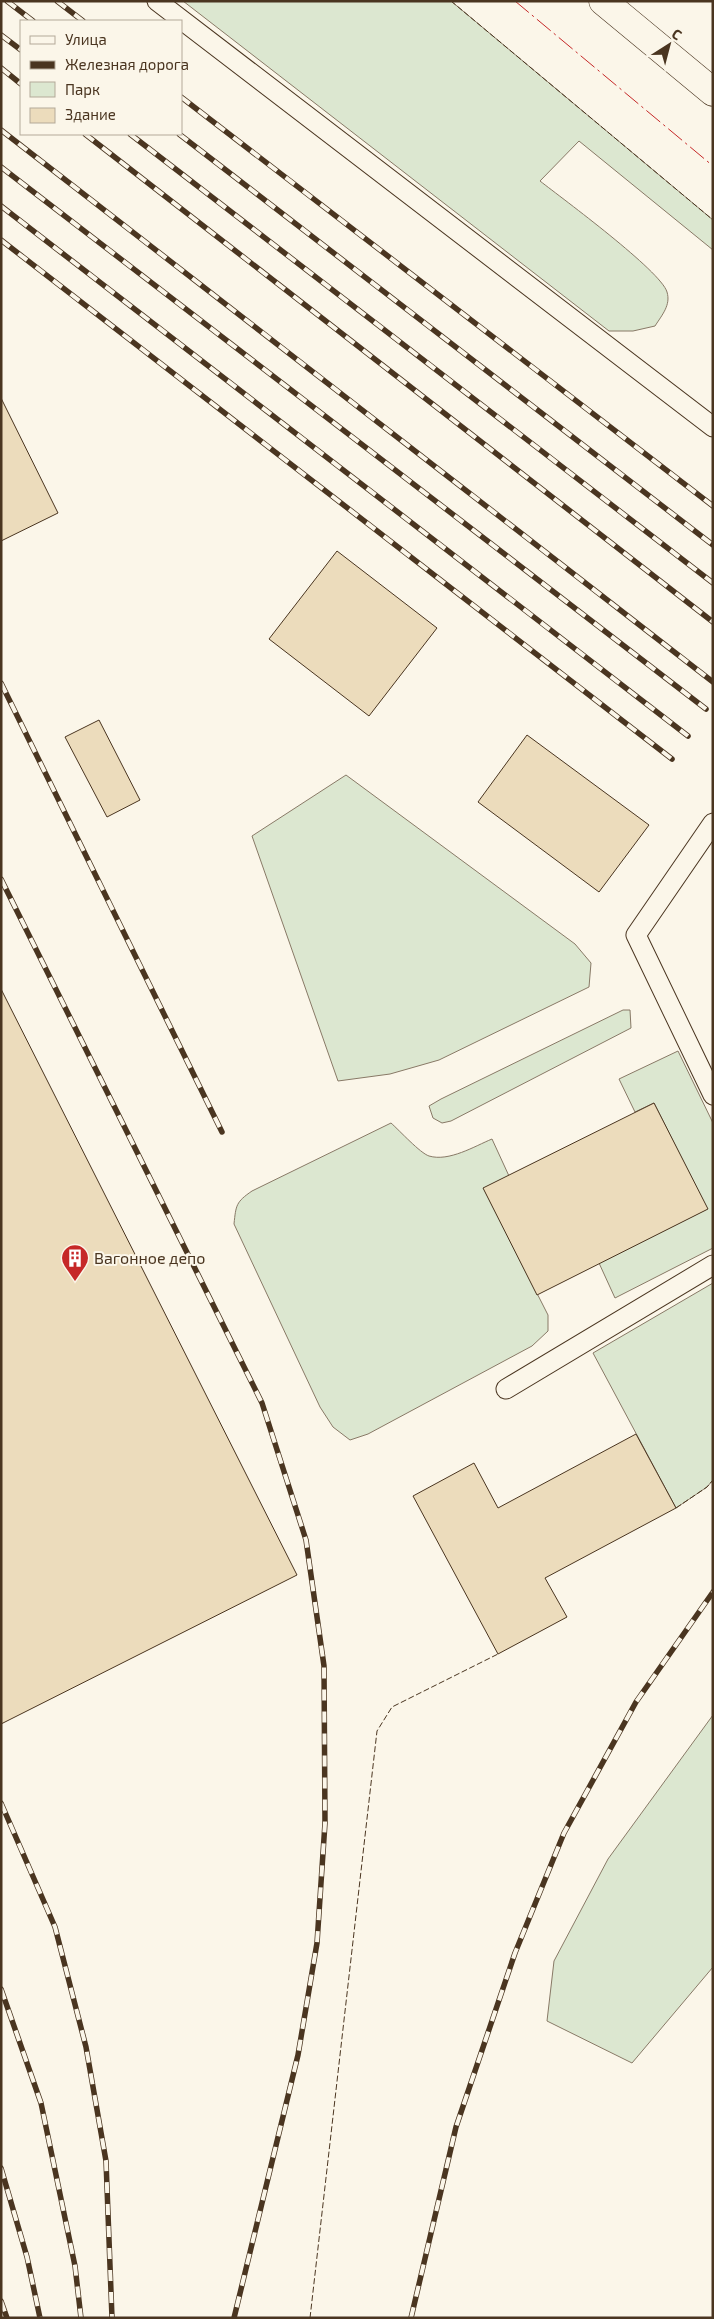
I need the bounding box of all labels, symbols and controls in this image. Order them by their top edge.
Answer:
legend [20,20,182,135]
north arrow [644,20,694,70]
text: С [669,25,685,43]
text: Улица [65,30,107,48]
text: Железная дорога [65,55,189,73]
text: Парк [65,80,100,98]
text: Здание [65,105,116,123]
building icon: Вагонное депо [60,1243,90,1282]
place label: Вагонное депо [94,1248,205,1267]

